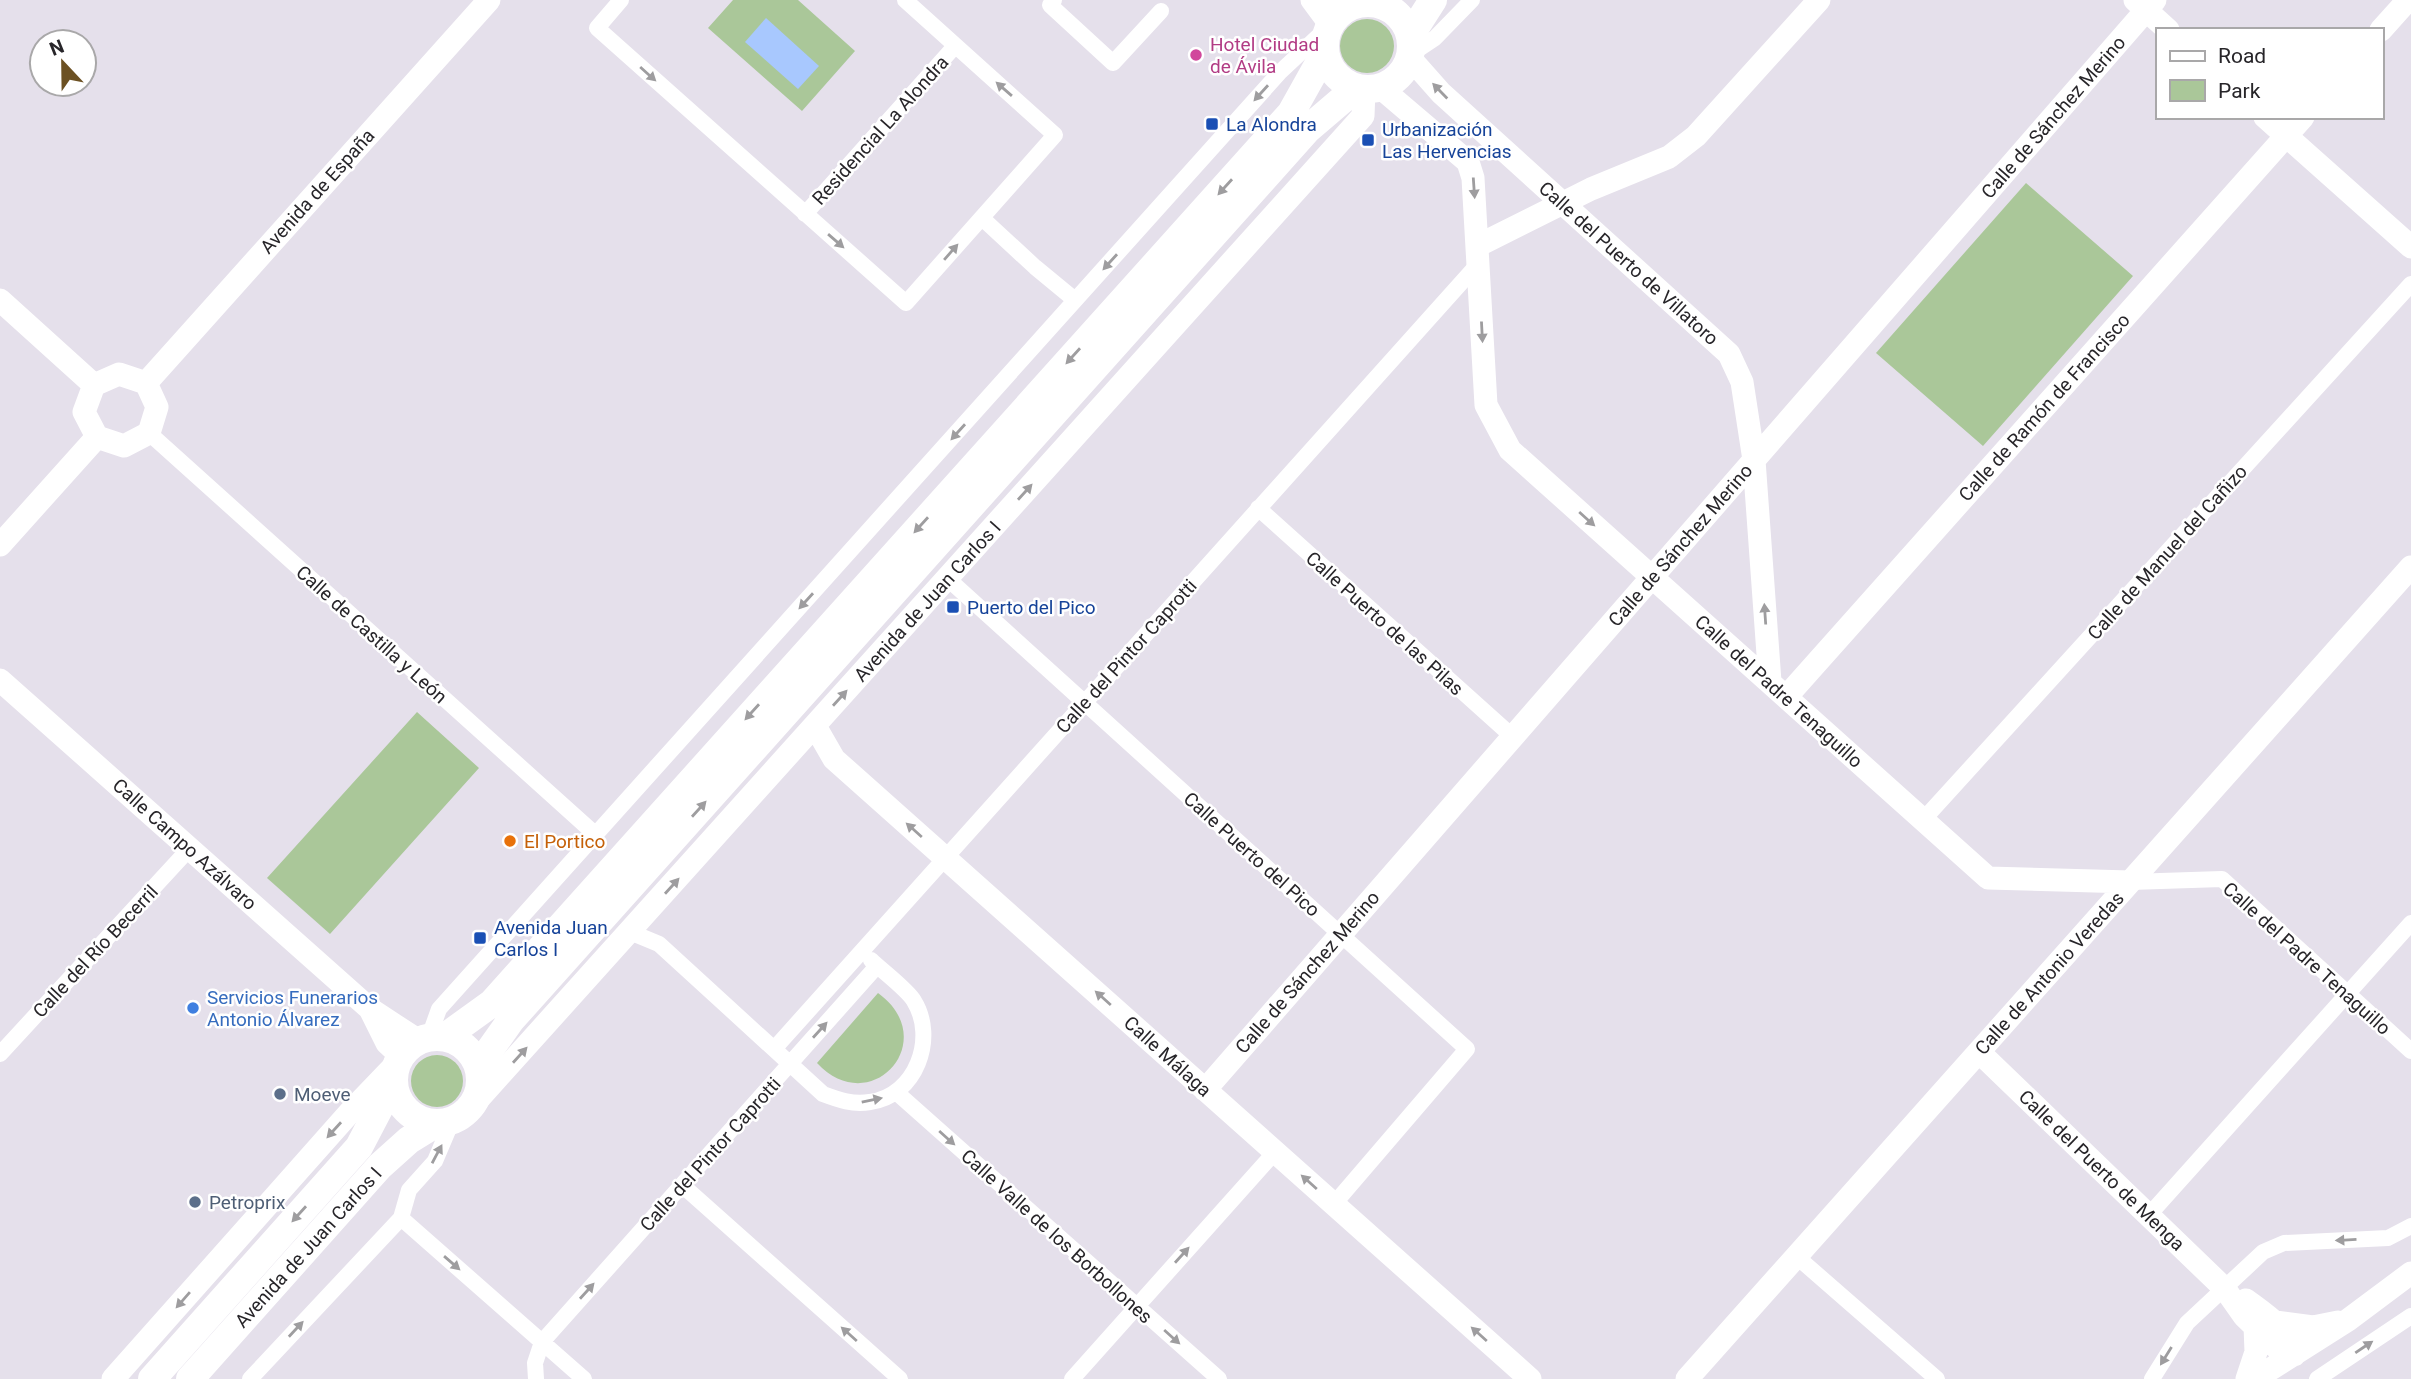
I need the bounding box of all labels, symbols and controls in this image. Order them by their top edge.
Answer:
north arrow [28,28,98,98]
legend [2156,28,2383,119]
street label: Calle de Sánchez Merino [1976,31,2130,203]
place label: Hotel Ciudad de Ávila [1210,33,1319,78]
text: N [46,35,67,61]
text: Road [2218,44,2266,68]
marker: Hotel Ciudad de Ávila [1188,47,1204,63]
street label: Residencial La Alondra [807,51,953,210]
one-way arrow [639,65,656,81]
text: Park [2218,79,2261,103]
one-way arrow [995,81,1013,97]
one-way arrow [1431,82,1448,99]
one-way arrow [1253,84,1269,102]
place label: La Alondra [1226,113,1317,136]
marker: La Alondra [1204,116,1220,132]
place label: Urbanización Las Hervencias [1382,118,1512,163]
street label: Avenida de España [255,124,379,258]
marker: Urbanización Las Hervencias [1360,132,1376,148]
street label: Calle del Puerto de Villatoro [1534,177,1723,350]
one-way arrow [1218,178,1233,195]
one-way arrow [1468,178,1479,200]
one-way arrow [827,233,844,249]
one-way arrow [943,243,959,261]
one-way arrow [1102,253,1118,270]
street label: Calle de Ramón de Francisco [1954,309,2135,506]
one-way arrow [1476,322,1487,344]
one-way arrow [1065,347,1081,365]
one-way arrow [950,423,966,440]
street label: Calle de Sánchez Merino [1603,459,1757,631]
street label: Calle de Manuel del Cañizo [2083,460,2252,645]
one-way arrow [1017,483,1033,501]
one-way arrow [1578,511,1596,527]
street label: Avenida de Juan Carlos I [849,516,1006,686]
one-way arrow [913,516,929,534]
street label: Calle Puerto de las Pilas [1301,547,1468,700]
street label: Calle de Castilla y León [291,561,452,708]
street label: Calle del Pintor Caprotti [1051,575,1202,738]
one-way arrow [798,592,814,609]
place label: Puerto del Pico [967,596,1096,619]
marker: Puerto del Pico [945,599,961,615]
one-way arrow [1759,603,1770,625]
street label: Calle del Padre Tenaguillo [1690,610,1867,773]
one-way arrow [832,689,848,707]
one-way arrow [745,704,761,721]
street label: Calle Campo Azálvaro [108,774,261,915]
street label: Calle Puerto del Pico [1179,787,1324,922]
one-way arrow [691,801,706,818]
one-way arrow [906,823,923,839]
place label: El Portico [524,830,605,853]
marker: El Portico [502,833,518,849]
one-way arrow [663,877,679,894]
street label: Calle del Padre Tenaguillo [2218,877,2395,1040]
street label: Calle del Río Becerril [28,880,163,1022]
street label: Calle de Sánchez Merino [1230,886,1384,1058]
street label: Calle de Antonio Veredas [1970,887,2129,1060]
place label: Avenida Juan Carlos I [494,916,608,961]
marker: Avenida Juan Carlos I [472,930,488,946]
place label: Servicios Funerarios Antonio Álvarez [207,986,378,1031]
one-way arrow [1094,991,1111,1006]
marker: Servicios Funerarios Antonio Álvarez [185,1000,201,1016]
street label: Calle Málaga [1119,1011,1216,1102]
one-way arrow [812,1022,828,1039]
one-way arrow [511,1047,527,1064]
street label: Calle del Pintor Caprotti [635,1073,786,1236]
place label: Moeve [294,1083,351,1106]
street label: Calle del Puerto de Menga [2014,1085,2189,1256]
marker: Moeve [272,1086,288,1102]
one-way arrow [861,1094,883,1105]
one-way arrow [327,1121,342,1138]
one-way arrow [938,1130,956,1146]
one-way arrow [431,1144,442,1164]
street label: Calle Valle de los Borbollones [956,1144,1157,1328]
street label: Avenida de Juan Carlos I [230,1162,387,1332]
one-way arrow [1300,1174,1318,1190]
place label: Petroprix [209,1191,286,1214]
marker: Petroprix [187,1194,203,1210]
one-way arrow [291,1205,307,1222]
one-way arrow [2334,1234,2356,1245]
one-way arrow [1174,1246,1190,1264]
one-way arrow [443,1255,461,1271]
one-way arrow [579,1282,595,1300]
one-way arrow [175,1291,191,1309]
one-way arrow [288,1321,304,1338]
one-way arrow [840,1326,858,1342]
one-way arrow [1471,1326,1488,1342]
one-way arrow [1163,1329,1181,1345]
one-way arrow [2354,1341,2374,1354]
one-way arrow [2160,1346,2173,1365]

